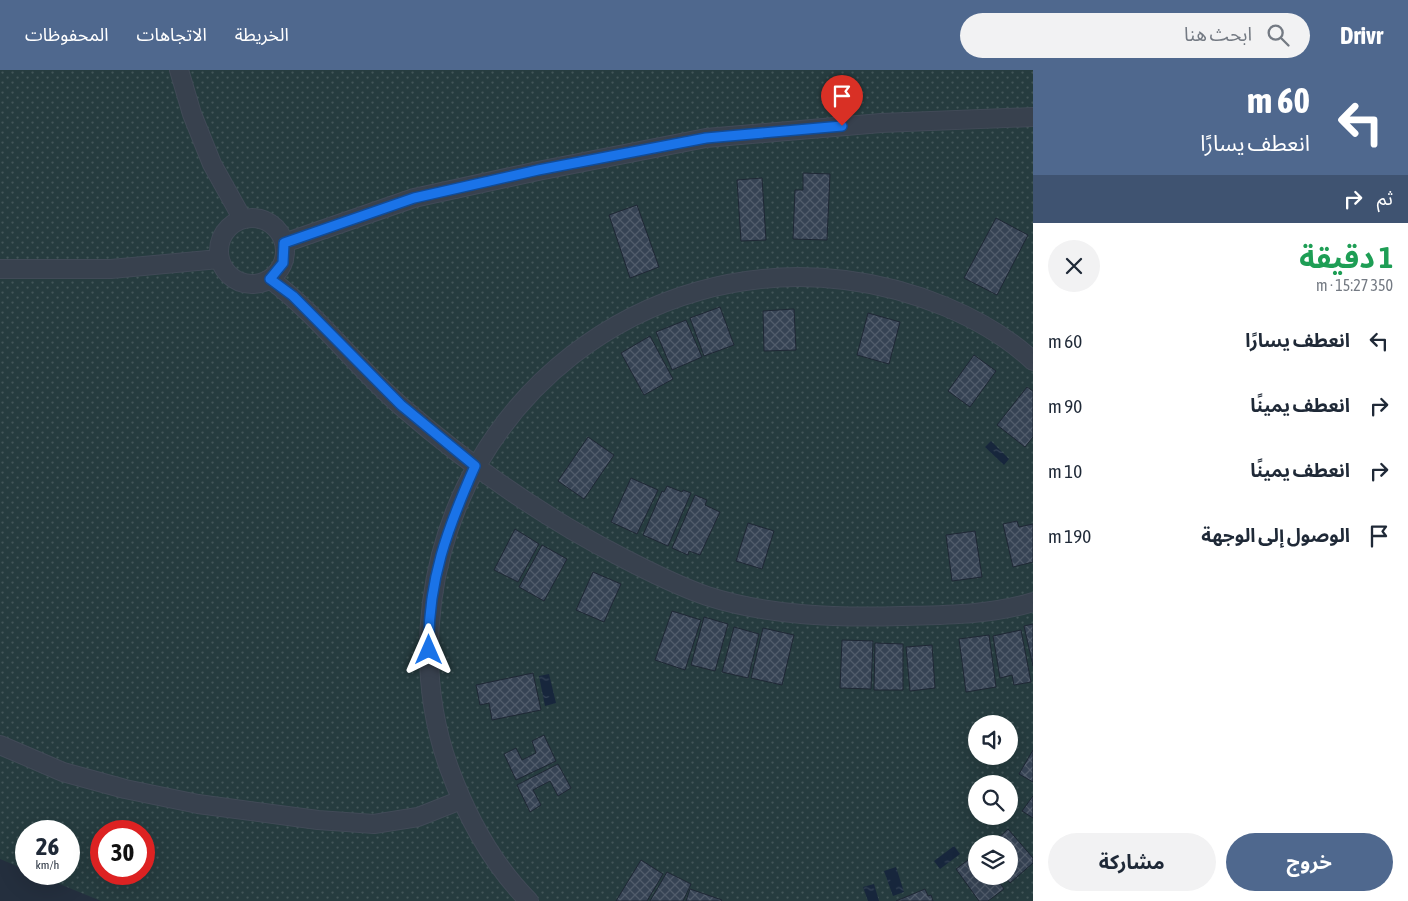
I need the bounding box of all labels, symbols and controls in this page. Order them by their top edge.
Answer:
search box [960,13,1310,58]
icon: search [1264,21,1292,49]
text: Drivr [1340,22,1383,49]
text: ابحث هنا [1184,23,1252,45]
text: المحفوظات [25,24,109,45]
text: الاتجاهات [137,24,207,45]
text: الخريطة [235,24,289,45]
pin [821,75,863,126]
text: 60 m [1247,80,1310,120]
icon: arrive [828,82,856,110]
icon: left [1328,90,1393,155]
text: انعطف يسارًا [1200,130,1310,156]
icon: right [1339,185,1367,213]
text: ثم [1377,187,1393,209]
button: close [1048,240,1100,292]
text: 1 دقيقة [1299,240,1393,274]
text: 350 m · 15:27 [1316,276,1393,294]
icon: left [1365,327,1393,355]
text: انعطف يسارًا [1245,329,1350,351]
text: 60 m [1048,330,1082,352]
icon: right [1365,392,1393,420]
text: انعطف يمينًا [1250,394,1350,416]
text: 90 m [1048,395,1082,417]
icon: right [1365,457,1393,485]
text: انعطف يمينًا [1250,459,1350,481]
text: 10 m [1048,460,1082,482]
icon: arrive [1365,522,1393,550]
text: الوصول إلى الوجهة [1201,524,1350,546]
text: 190 m [1048,525,1091,547]
position arrow [402,623,454,675]
map controls [968,715,1018,885]
button: sound [968,715,1018,765]
button: search [968,775,1018,825]
speed limit sign: 30 [90,820,155,885]
text: 26 [36,832,59,860]
button: مشاركة [1048,833,1216,891]
button: خروج [1226,833,1393,891]
button: layers [968,835,1018,885]
text: km/h [36,858,59,872]

